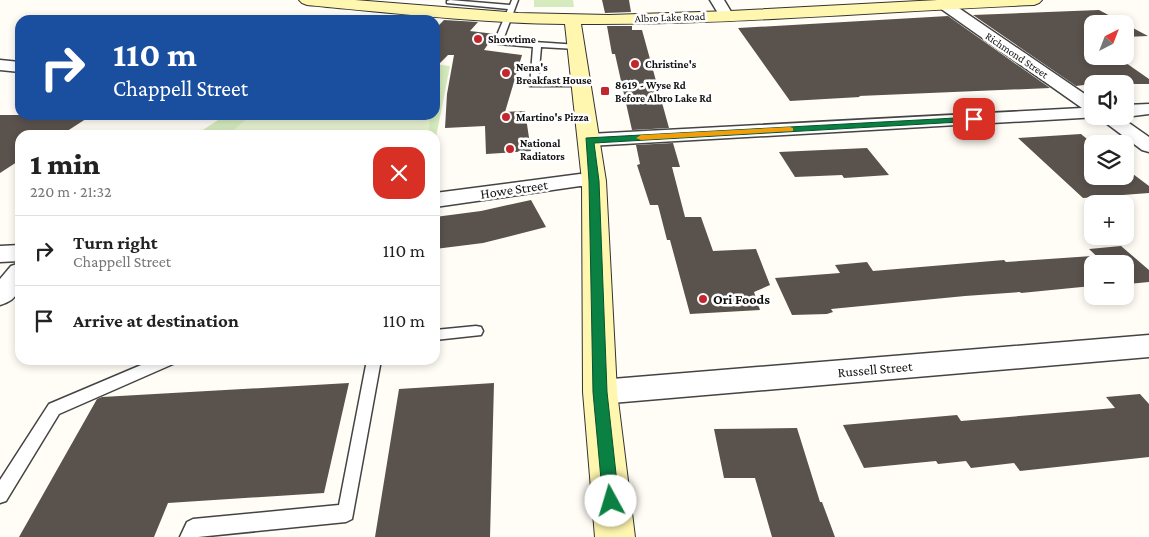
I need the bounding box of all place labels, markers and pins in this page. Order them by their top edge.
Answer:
marker: Showtime [472,33,484,45]
place label: Showtime [488,33,536,45]
marker: Christine's [629,58,641,70]
place label: Christine's [645,58,697,70]
place label: Nena's Breakfast House [516,61,592,86]
marker: Nena's Breakfast House [500,67,512,79]
place label: 8619 - Wyse Rd Before Albro Lake Rd [615,79,712,104]
marker: 8619 - Wyse Rd Before Albro Lake Rd [599,85,611,97]
pin [953,98,995,140]
marker: Martino's Pizza [500,111,512,123]
place label: Martino's Pizza [516,111,590,123]
place label: National Radiators [520,137,565,162]
marker: National Radiators [504,143,516,155]
place label: Ori Foods [713,291,770,307]
marker: Ori Foods [697,293,709,305]

